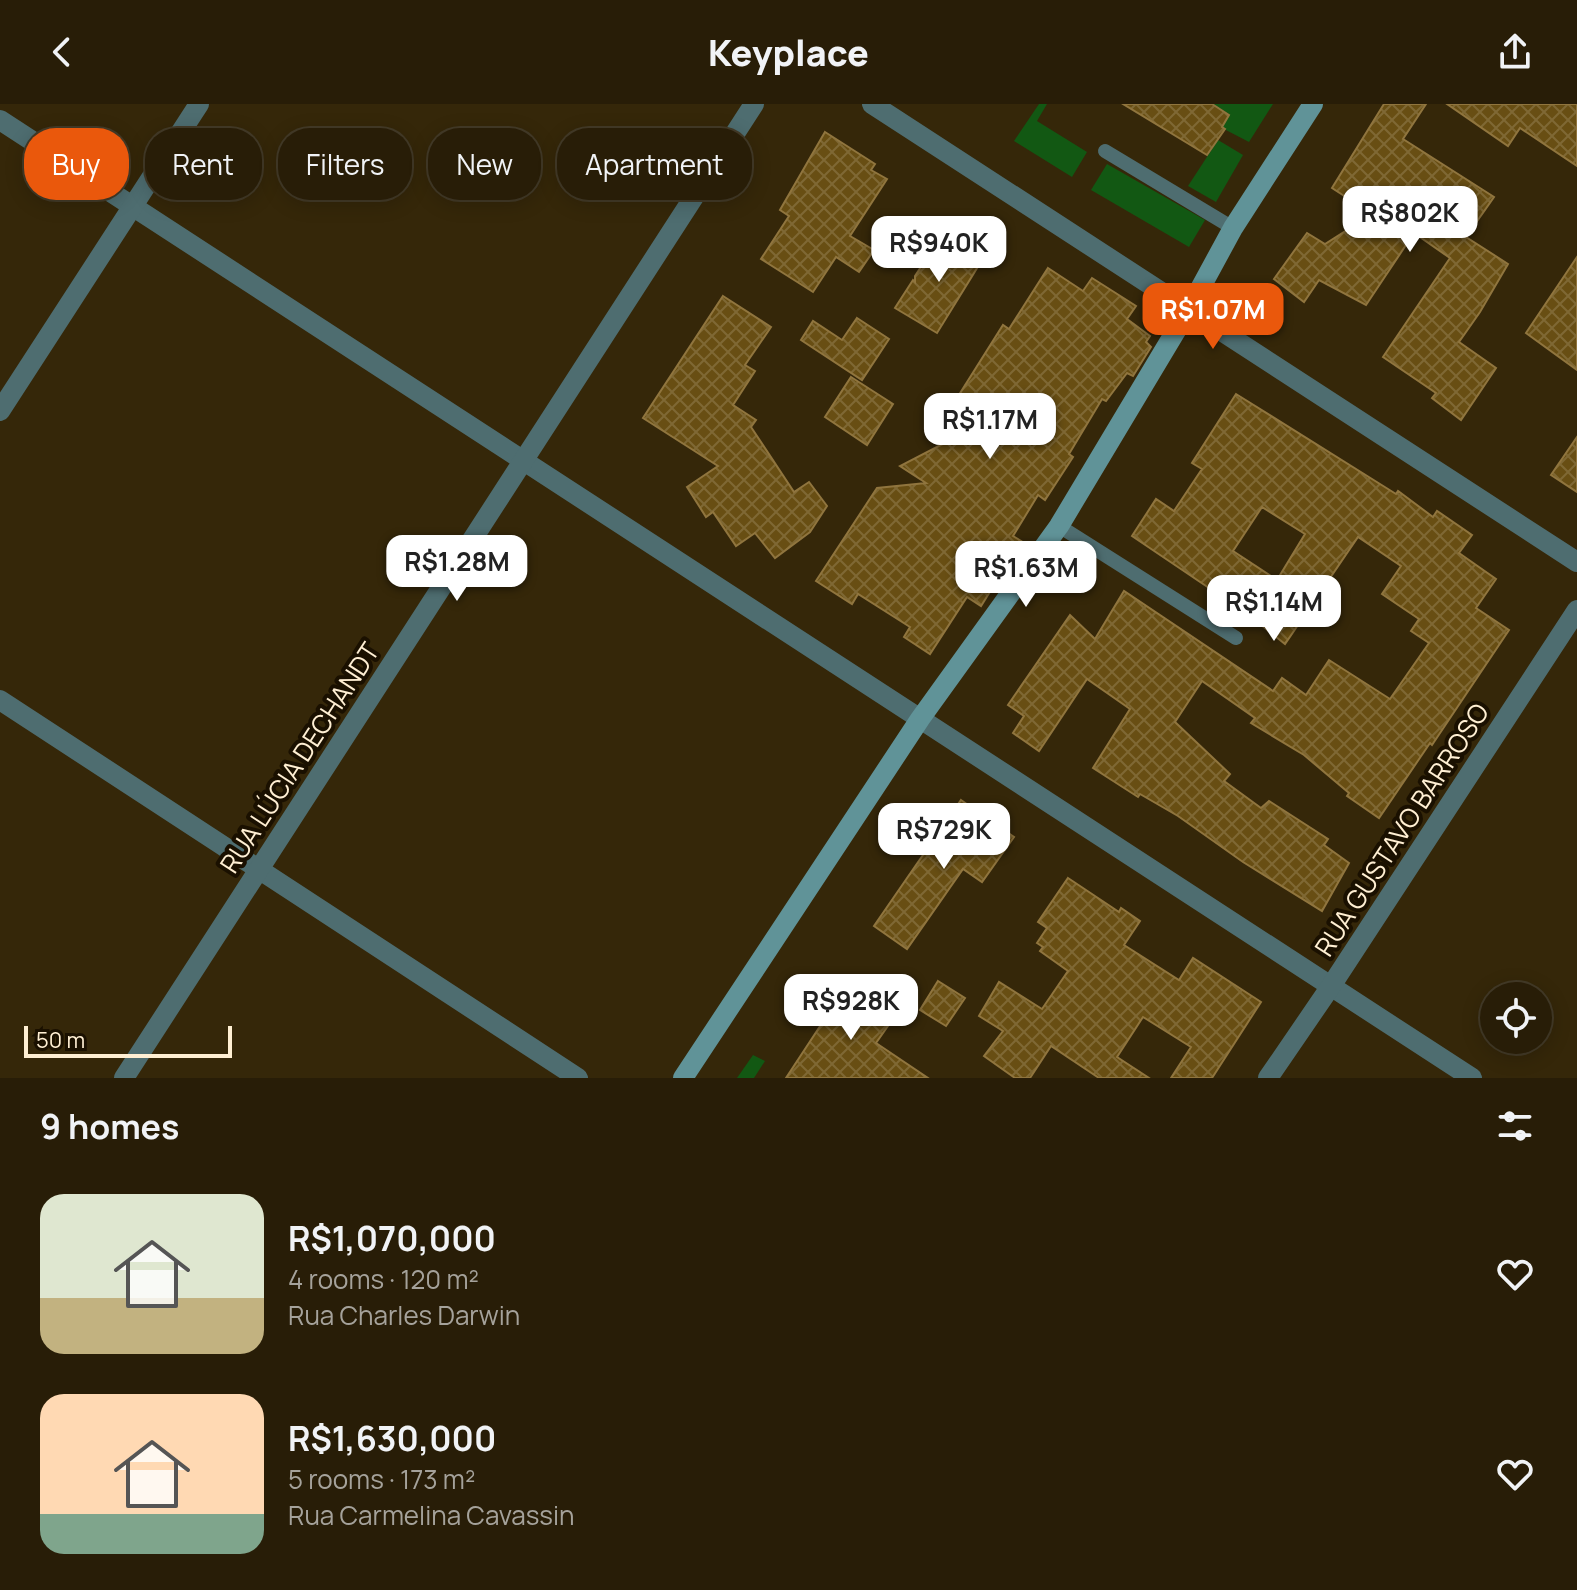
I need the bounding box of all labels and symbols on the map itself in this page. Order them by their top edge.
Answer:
pin: R$802K [1345,186,1475,254]
pin: R$940K [874,216,1004,284]
pin: R$1.07M [1139,283,1287,351]
pin: R$1.17M [916,393,1064,461]
pin: R$1.28M [383,535,531,603]
pin: R$1.63M [952,541,1100,609]
pin: R$1.14M [1200,575,1348,643]
street label: RUA LÚCIA DECHANDT [211,635,388,880]
street label: RUA GUSTAVO BARROSO [1306,696,1497,963]
pin: R$729K [879,803,1009,871]
pin: R$928K [786,974,916,1042]
scale bar [24,1022,232,1058]

